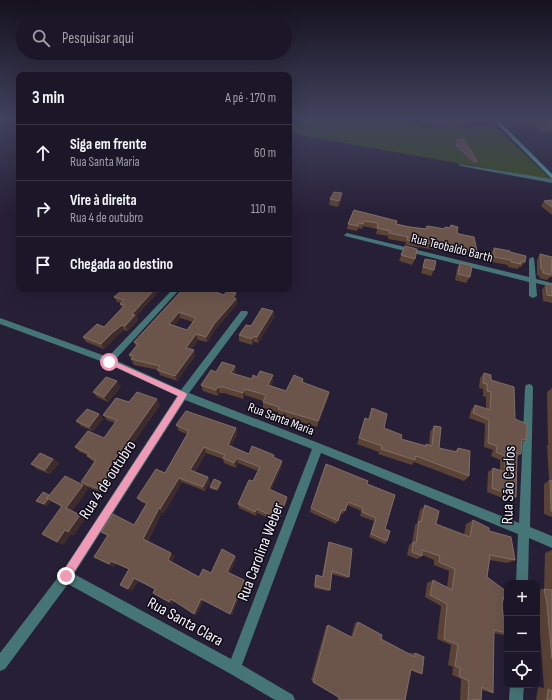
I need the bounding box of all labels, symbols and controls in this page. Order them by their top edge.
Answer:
search box [16,16,292,60]
icon: search [30,27,52,49]
text: Pesquisar aqui [62,29,134,48]
text: 3 min [32,88,65,108]
text: A pé · 170 m [225,90,276,106]
text: Siga em frente [70,135,147,154]
icon: ahead [32,142,54,164]
text: 60 m [254,145,276,161]
text: Rua Santa Maria [70,154,140,170]
text: Vire à direita [70,191,137,210]
icon: right [32,198,54,220]
text: 110 m [251,201,276,217]
text: Rua 4 de outubro [70,210,143,226]
street label: Rua Teobaldo Barth [410,230,494,266]
icon: arrive [32,254,54,276]
text: Chegada ao destino [70,255,173,274]
route start [100,353,118,371]
street label: Rua Santa Maria [246,399,316,439]
street label: Rua 4 de outubro [75,437,141,523]
street label: Rua São Carlos [498,445,520,525]
street label: Rua Carolina Weber [234,500,289,604]
route end [57,567,75,585]
map controls [504,580,540,688]
button: + [504,580,540,616]
street label: Rua Santa Clara [144,593,226,651]
button: − [504,616,540,652]
button: locate [504,652,540,688]

